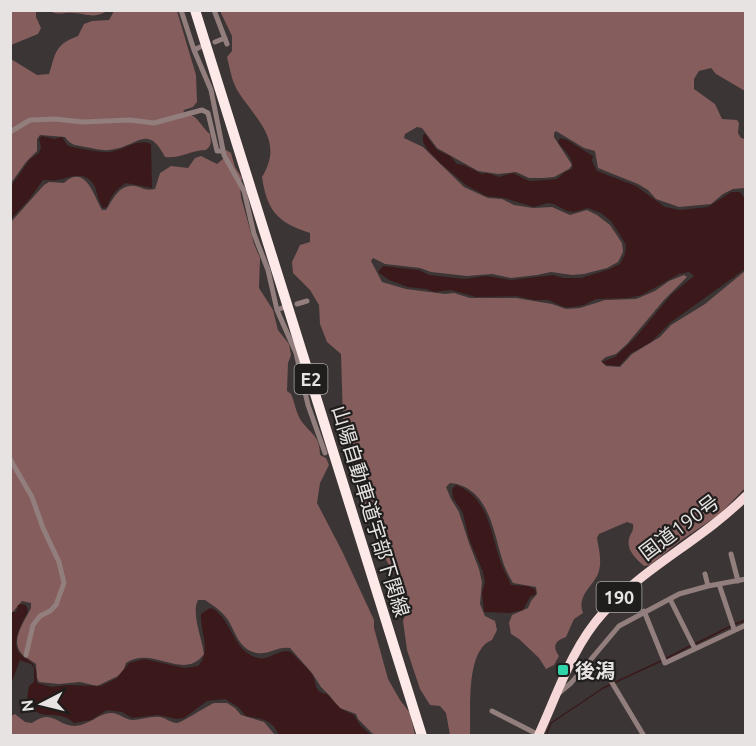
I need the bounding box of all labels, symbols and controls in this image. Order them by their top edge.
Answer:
road number: E2 [294,364,328,394]
street label: 山陽自動車道宇部下関線 [328,402,414,620]
street label: 国道190号 [635,490,723,564]
road number: 190 [596,582,642,612]
place label: 後潟 [575,659,615,682]
marker: 後潟 [556,663,570,677]
north arrow [12,674,72,734]
text: N [17,699,37,713]

